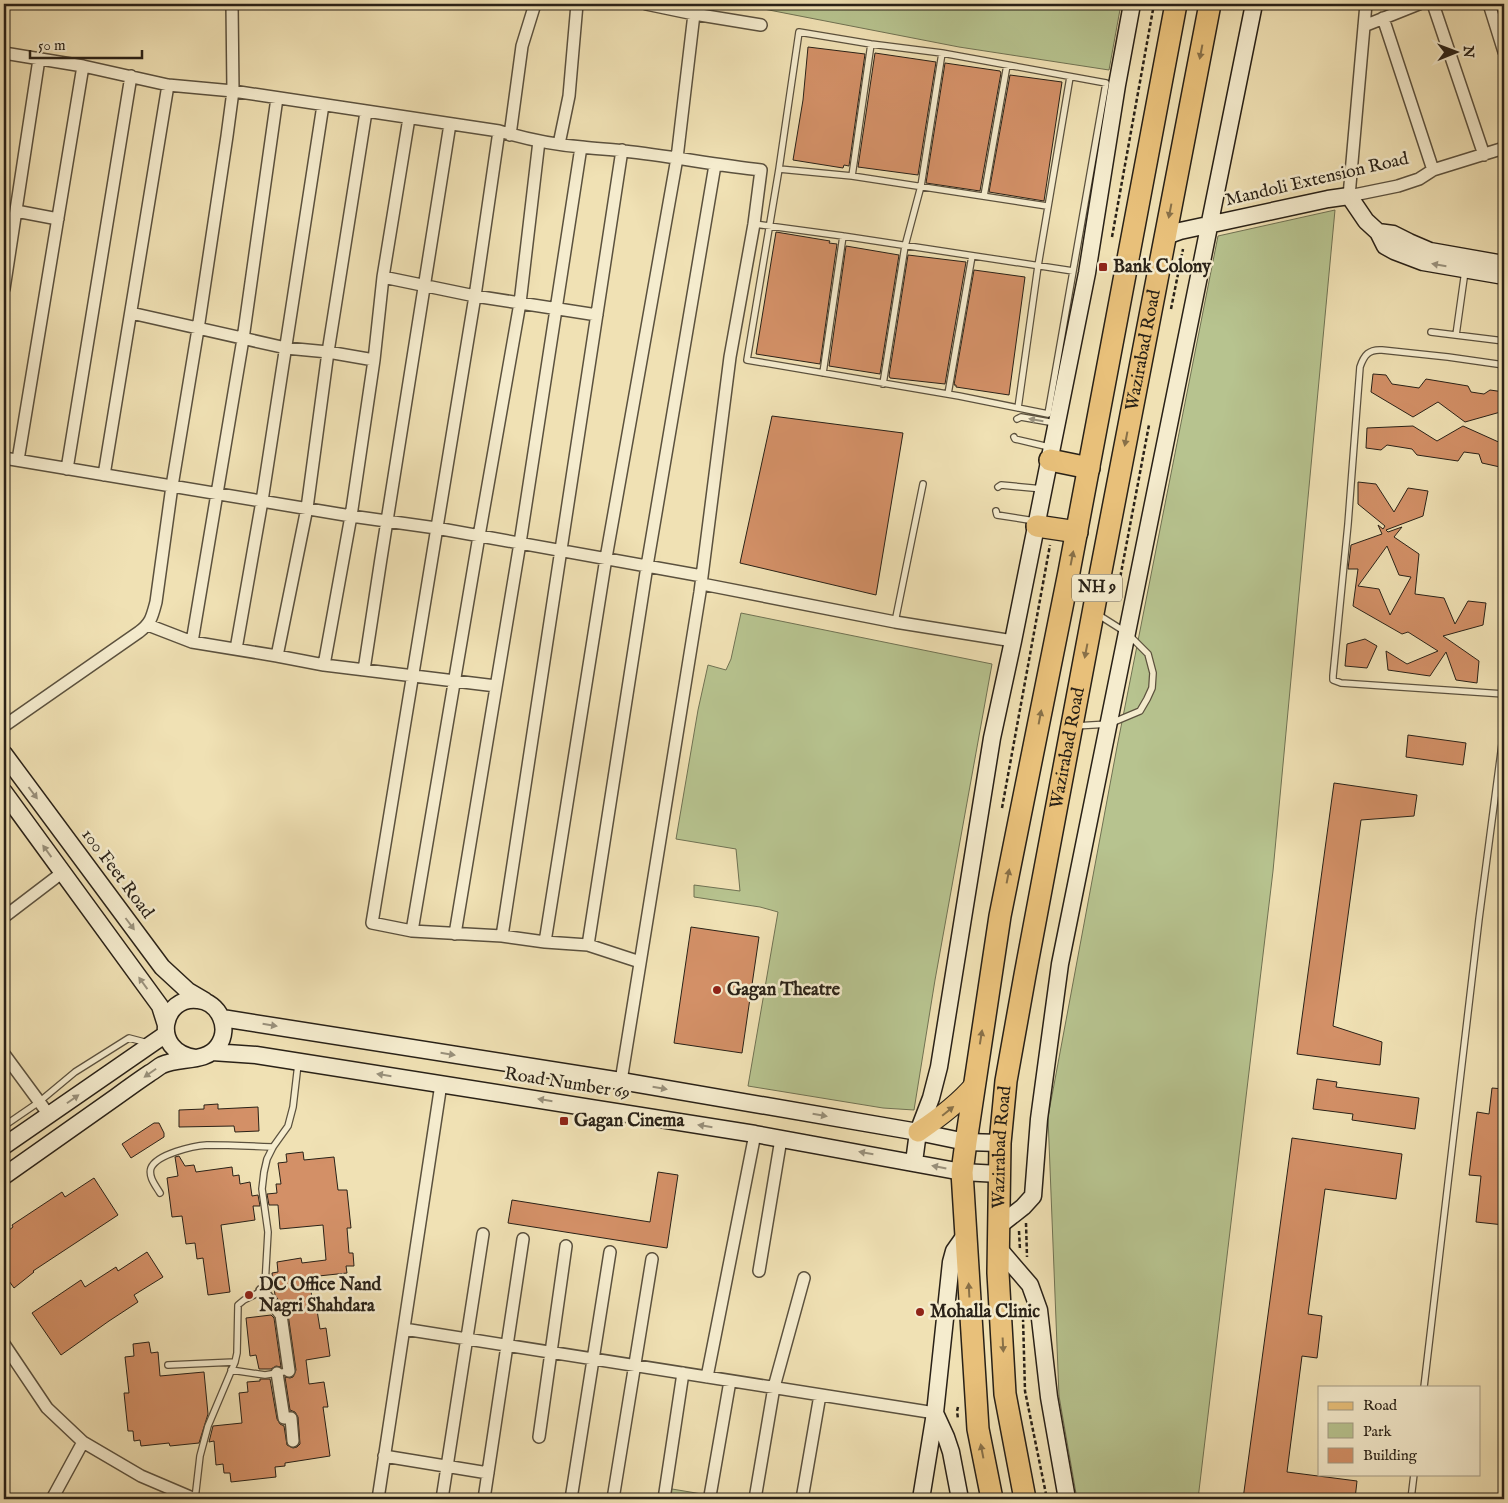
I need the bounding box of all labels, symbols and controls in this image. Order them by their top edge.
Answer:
scale bar [30,28,142,60]
north arrow [1430,28,1480,78]
text: 50 m [38,36,66,55]
one-way arrow [1197,44,1205,60]
text: N [1459,45,1477,58]
street label: Mandoli Extension Road [1223,148,1411,212]
one-way arrow [1166,204,1174,220]
place label: Bank Colony [1113,256,1212,279]
one-way arrow [1431,260,1447,268]
marker: Bank Colony [1097,261,1109,273]
street label: Wazirabad Road [1121,287,1166,413]
one-way arrow [1028,415,1044,423]
one-way arrow [1122,432,1130,447]
one-way arrow [1069,549,1077,565]
road number: NH 9 [1072,574,1122,602]
one-way arrow [1081,643,1089,659]
street label: Wazirabad Road [1045,685,1090,811]
one-way arrow [1037,709,1045,725]
one-way arrow [28,786,38,800]
street label: 100 Feet Road [76,824,159,924]
one-way arrow [42,844,52,858]
one-way arrow [1004,869,1012,884]
one-way arrow [124,917,135,930]
one-way arrow [138,976,148,990]
place label: Gagan Theatre [727,979,841,1002]
marker: Gagan Theatre [711,984,723,996]
one-way arrow [262,1022,278,1030]
one-way arrow [978,1028,986,1044]
one-way arrow [440,1050,456,1058]
street label: Road Number 69 [503,1063,631,1105]
one-way arrow [143,1068,156,1078]
one-way arrow [376,1071,392,1079]
one-way arrow [652,1084,668,1092]
street label: Wazirabad Road [987,1084,1017,1209]
one-way arrow [66,1094,79,1104]
one-way arrow [537,1096,553,1104]
one-way arrow [941,1105,954,1116]
place label: Gagan Cinema [574,1110,686,1133]
one-way arrow [813,1112,829,1120]
marker: Gagan Cinema [558,1115,570,1127]
one-way arrow [697,1121,713,1129]
one-way arrow [857,1149,873,1157]
one-way arrow [931,1163,946,1171]
place label: DC Office Nand Nagri Shahdara [258,1274,382,1318]
one-way arrow [965,1281,973,1297]
marker: DC Office Nand Nagri Shahdara [243,1289,255,1301]
place label: Mohalla Clinic [930,1301,1040,1324]
marker: Mohalla Clinic [914,1306,926,1318]
one-way arrow [999,1337,1007,1353]
legend [1318,1386,1480,1476]
text: Road [1363,1396,1398,1415]
text: Park [1363,1422,1393,1441]
one-way arrow [978,1443,986,1459]
text: Building [1363,1446,1418,1465]

